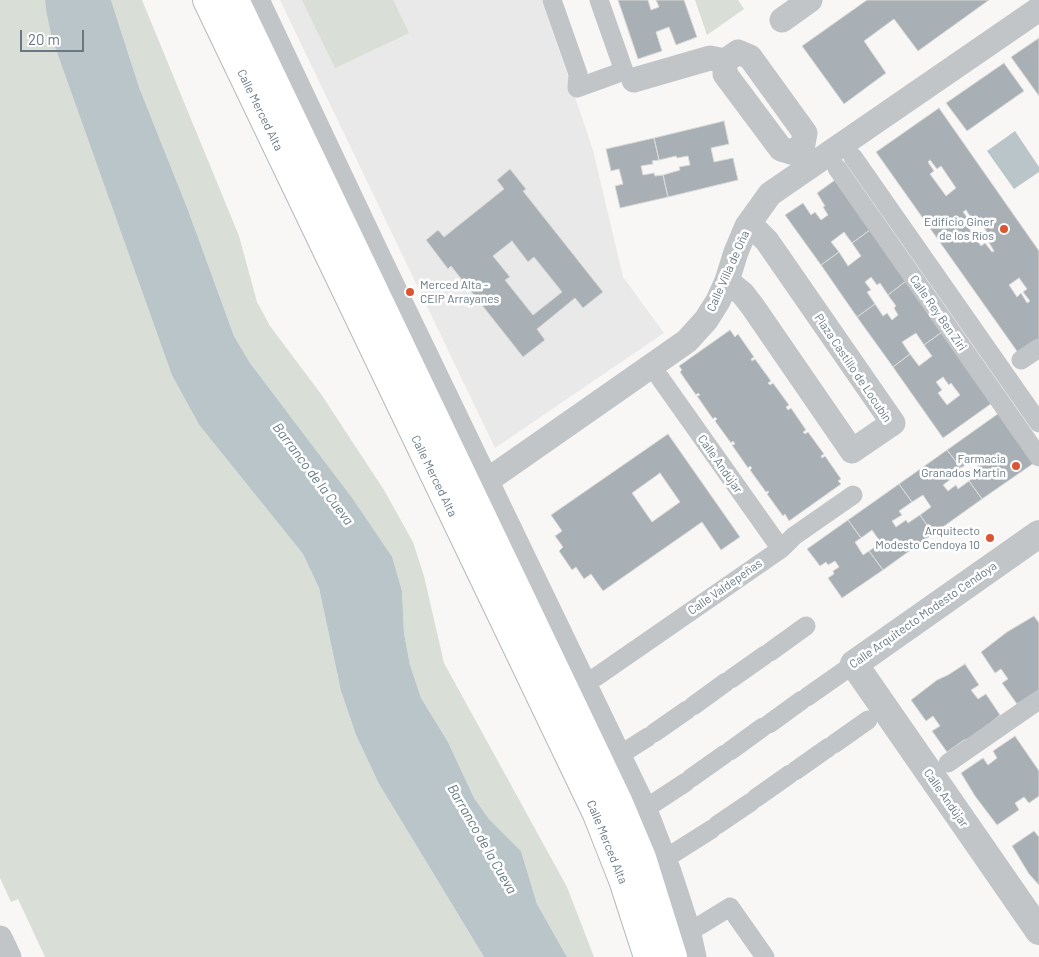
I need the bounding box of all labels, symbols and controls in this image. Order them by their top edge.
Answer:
scale bar [22,20,86,52]
text: 20 m [28,30,60,48]
street label: Calle Merced Alta [234,67,286,153]
place label: Edificio Giner de los Ríos [924,215,994,243]
marker: Edificio Giner de los Ríos [998,223,1010,235]
street label: Calle Villa de Oña [704,228,752,314]
street label: Calle Rey Ben Ziri [907,272,969,354]
place label: Merced Alta - CEIP Arrayanes [420,278,499,306]
marker: Merced Alta - CEIP Arrayanes [404,286,416,298]
street label: Plaza Castillo de Locubín [811,311,895,425]
water label: Barranco de la Cueva [269,419,357,529]
street label: Calle Andújar [695,432,745,496]
street label: Calle Merced Alta [408,433,460,519]
place label: Farmacia Granados Martin [921,452,1006,480]
marker: Farmacia Granados Martin [1010,460,1022,472]
place label: Arquitecto Modesto Cendoya 10 [875,524,980,552]
marker: Arquitecto Modesto Cendoya 10 [984,532,996,544]
street label: Calle Valdepeñas [685,556,765,618]
street label: Calle Arquitecto Modesto Cendoya [847,558,999,672]
street label: Calle Andújar [921,766,971,830]
water label: Barranco de la Cueva [444,781,520,897]
street label: Calle Merced Alta [584,798,630,886]

